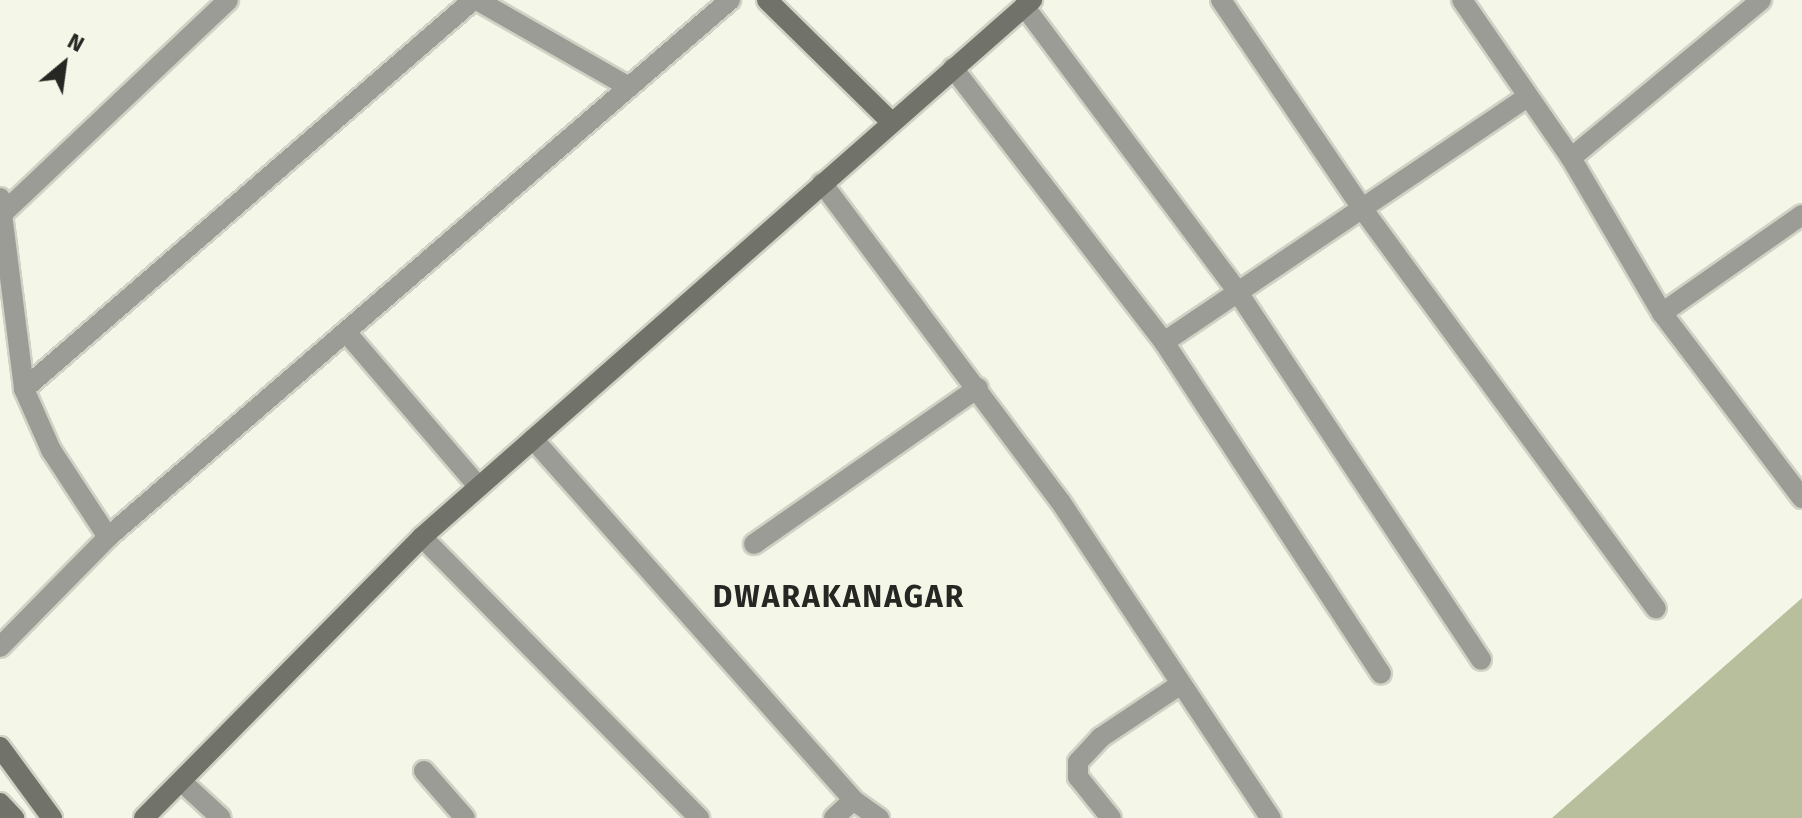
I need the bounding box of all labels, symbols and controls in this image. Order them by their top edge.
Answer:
north arrow [24,24,104,104]
text: N [63,27,89,58]
district label: DWARAKANAGAR [713,579,965,615]

